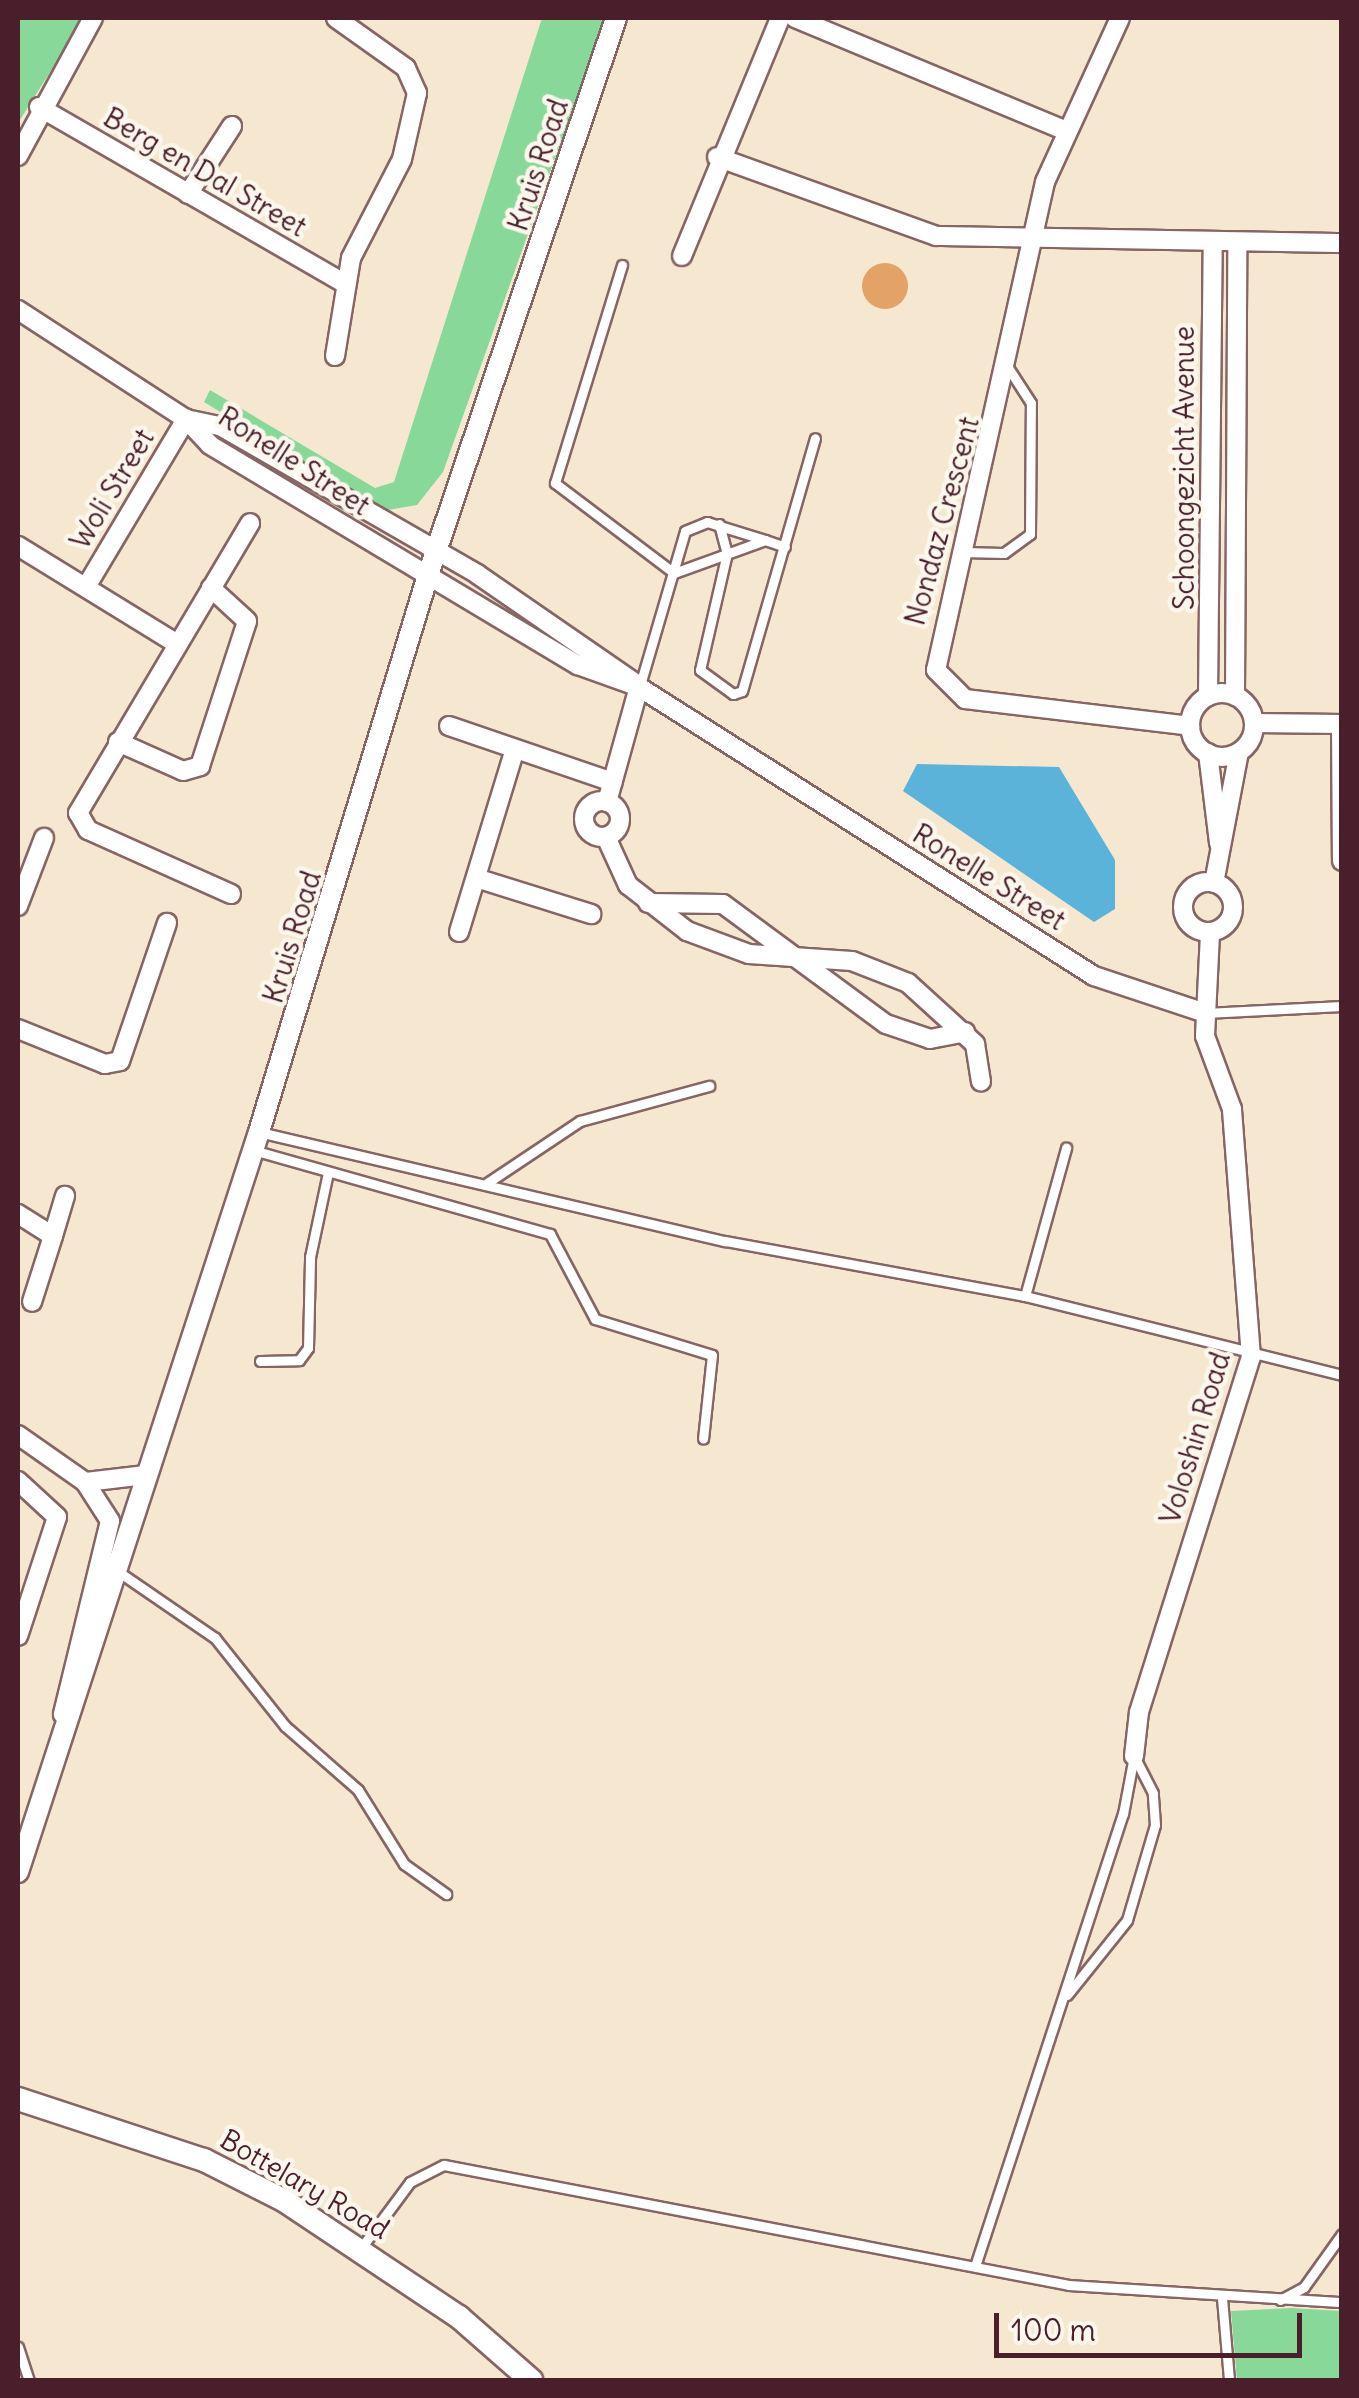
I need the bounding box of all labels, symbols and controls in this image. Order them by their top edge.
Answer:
street label: Kruis Road [501,95,575,235]
street label: Berg en Dal Street [98,100,312,244]
street label: Schoongezicht Avenue [1167,326,1201,610]
street label: Ronelle Street [212,400,376,522]
street label: Nondaz Crescent [898,413,986,629]
street label: Woli Street [63,423,161,555]
street label: Ronelle Street [906,817,1072,937]
street label: Kruis Road [256,867,328,1007]
street label: Voloshin Road [1153,1348,1237,1528]
street label: Bottelary Road [215,2122,395,2246]
scale bar [999,2293,1306,2355]
text: 100 m [1011,2311,1096,2349]

